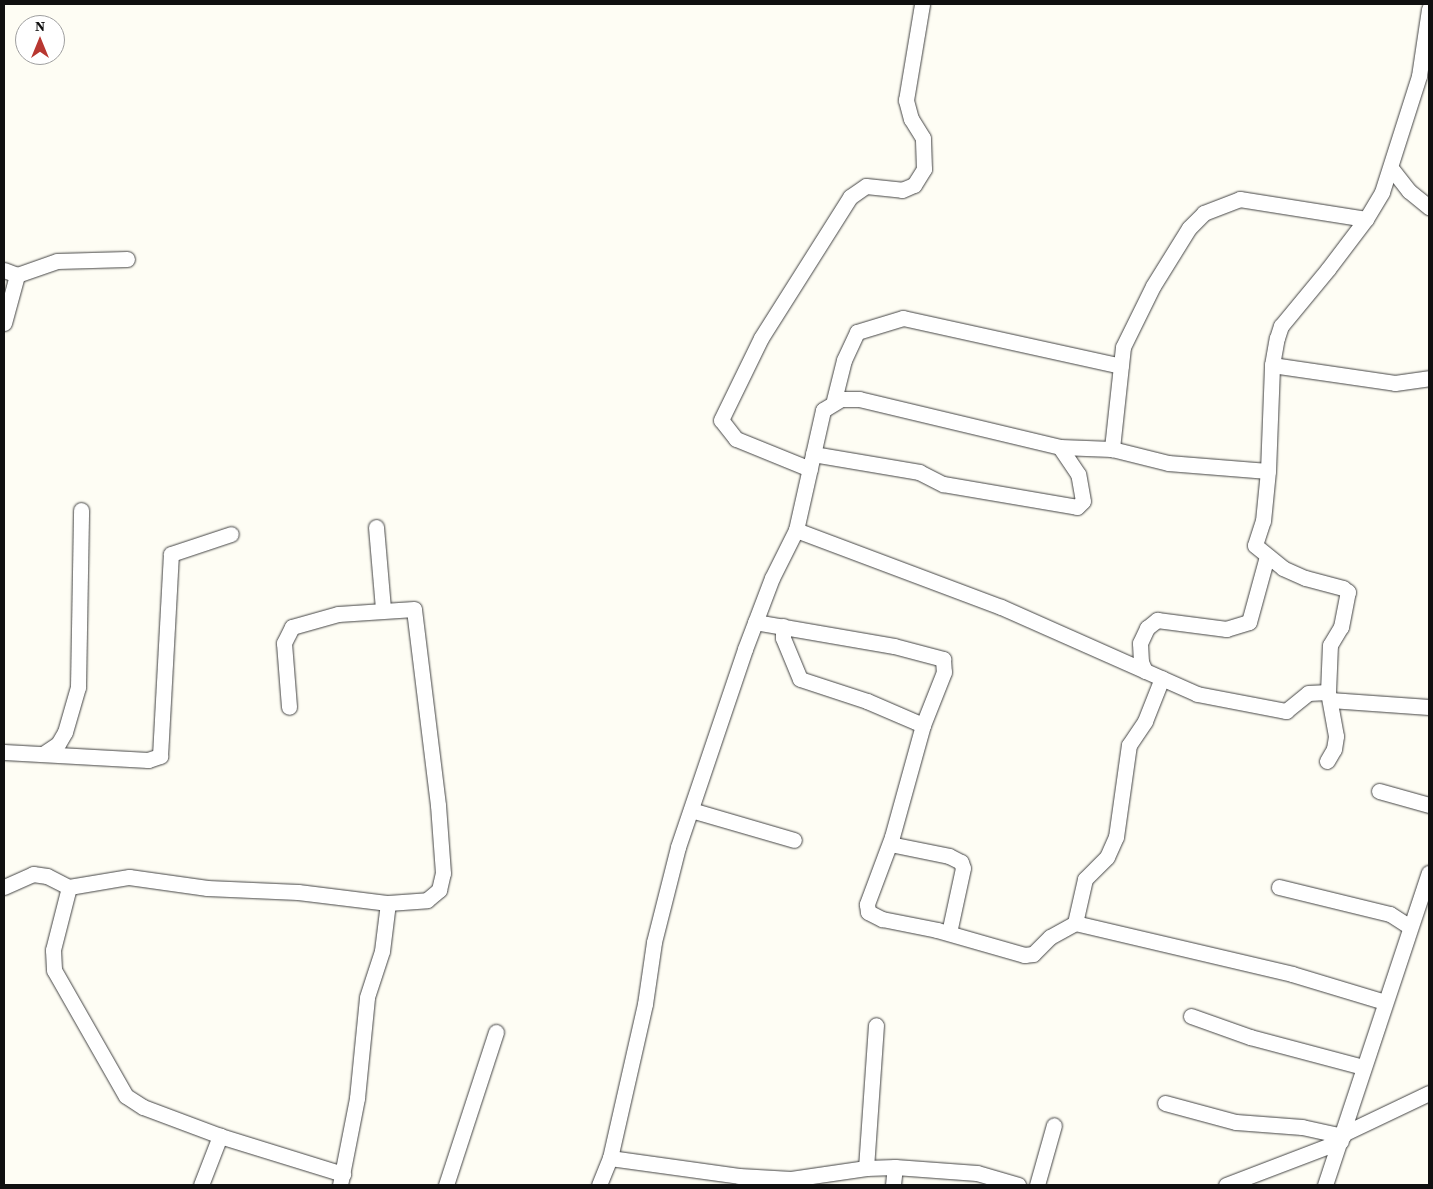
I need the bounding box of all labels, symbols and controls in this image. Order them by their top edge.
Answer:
north arrow [15,15,65,65]
text: N [35,16,45,36]

